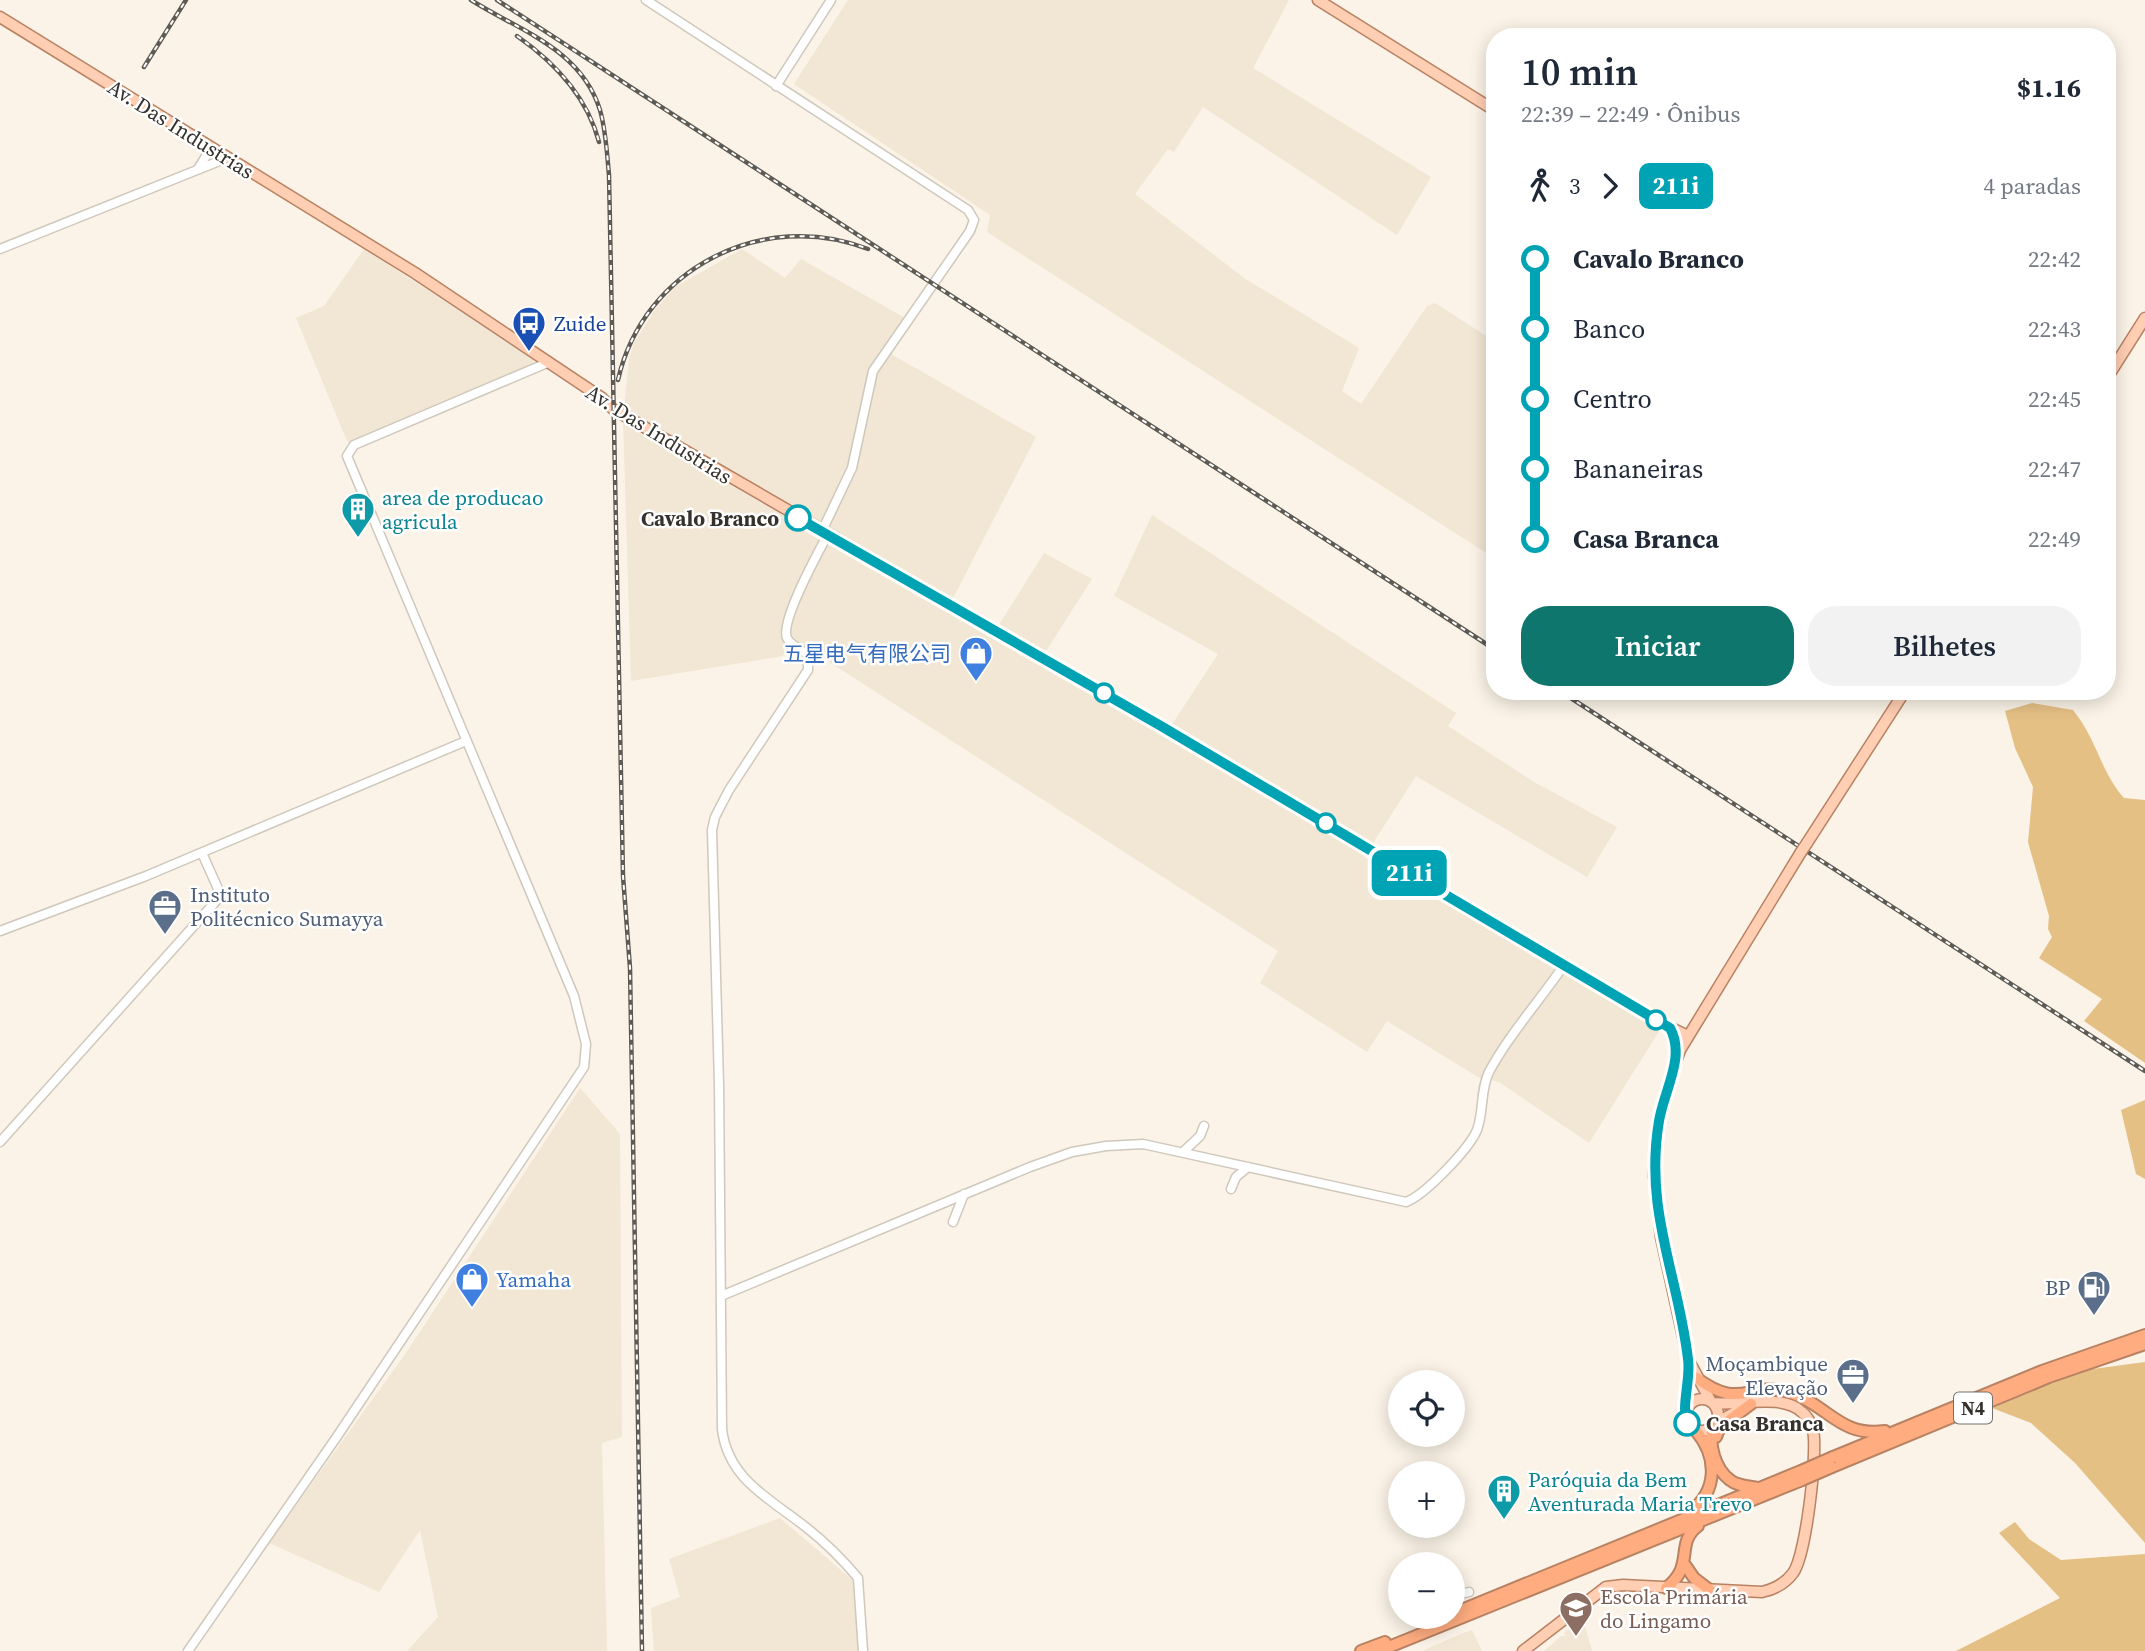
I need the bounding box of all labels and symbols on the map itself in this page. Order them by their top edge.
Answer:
street label: Av. Das Industrias [102,72,260,186]
bus stop icon: Zuide [510,304,548,353]
place label: Zuide [554,309,606,338]
street label: Av. Das Industrias [580,377,738,491]
place label: area de producao agricula [382,483,544,536]
building icon: area de producao agricula [339,490,377,539]
place label: Cavalo Branco [641,504,779,533]
marker: Cavalo Branco [785,505,811,531]
shop icon: 五星电气有限公司 [957,634,995,683]
place label: 五星电气有限公司 [783,639,951,668]
unlabelled marker [1094,683,1114,703]
unlabelled marker [1316,813,1336,833]
line badge: 211i [1360,850,1458,896]
place label: Instituto Politécnico Sumayya [190,880,384,933]
office icon: Instituto Politécnico Sumayya [146,887,184,936]
unlabelled marker [1646,1010,1666,1030]
shop icon: Yamaha [453,1260,491,1309]
place label: Yamaha [496,1265,571,1294]
fuel station icon: BP [2075,1268,2113,1317]
place label: BP [2045,1273,2070,1302]
place label: Moçambique Elevação [1705,1349,1828,1402]
office icon: Moçambique Elevação [1834,1356,1872,1405]
road number: N4 [1954,1392,1992,1424]
place label: Casa Branca [1706,1409,1825,1438]
marker: Casa Branca [1674,1410,1700,1436]
place label: Paróquia da Bem Aventurada Maria Trevo [1528,1465,1752,1518]
building icon: Paróquia da Bem Aventurada Maria Trevo [1485,1472,1523,1521]
place label: Escola Primária do Lingamo [1600,1582,1748,1635]
school or university icon: Escola Primária do Lingamo [1557,1589,1595,1638]

